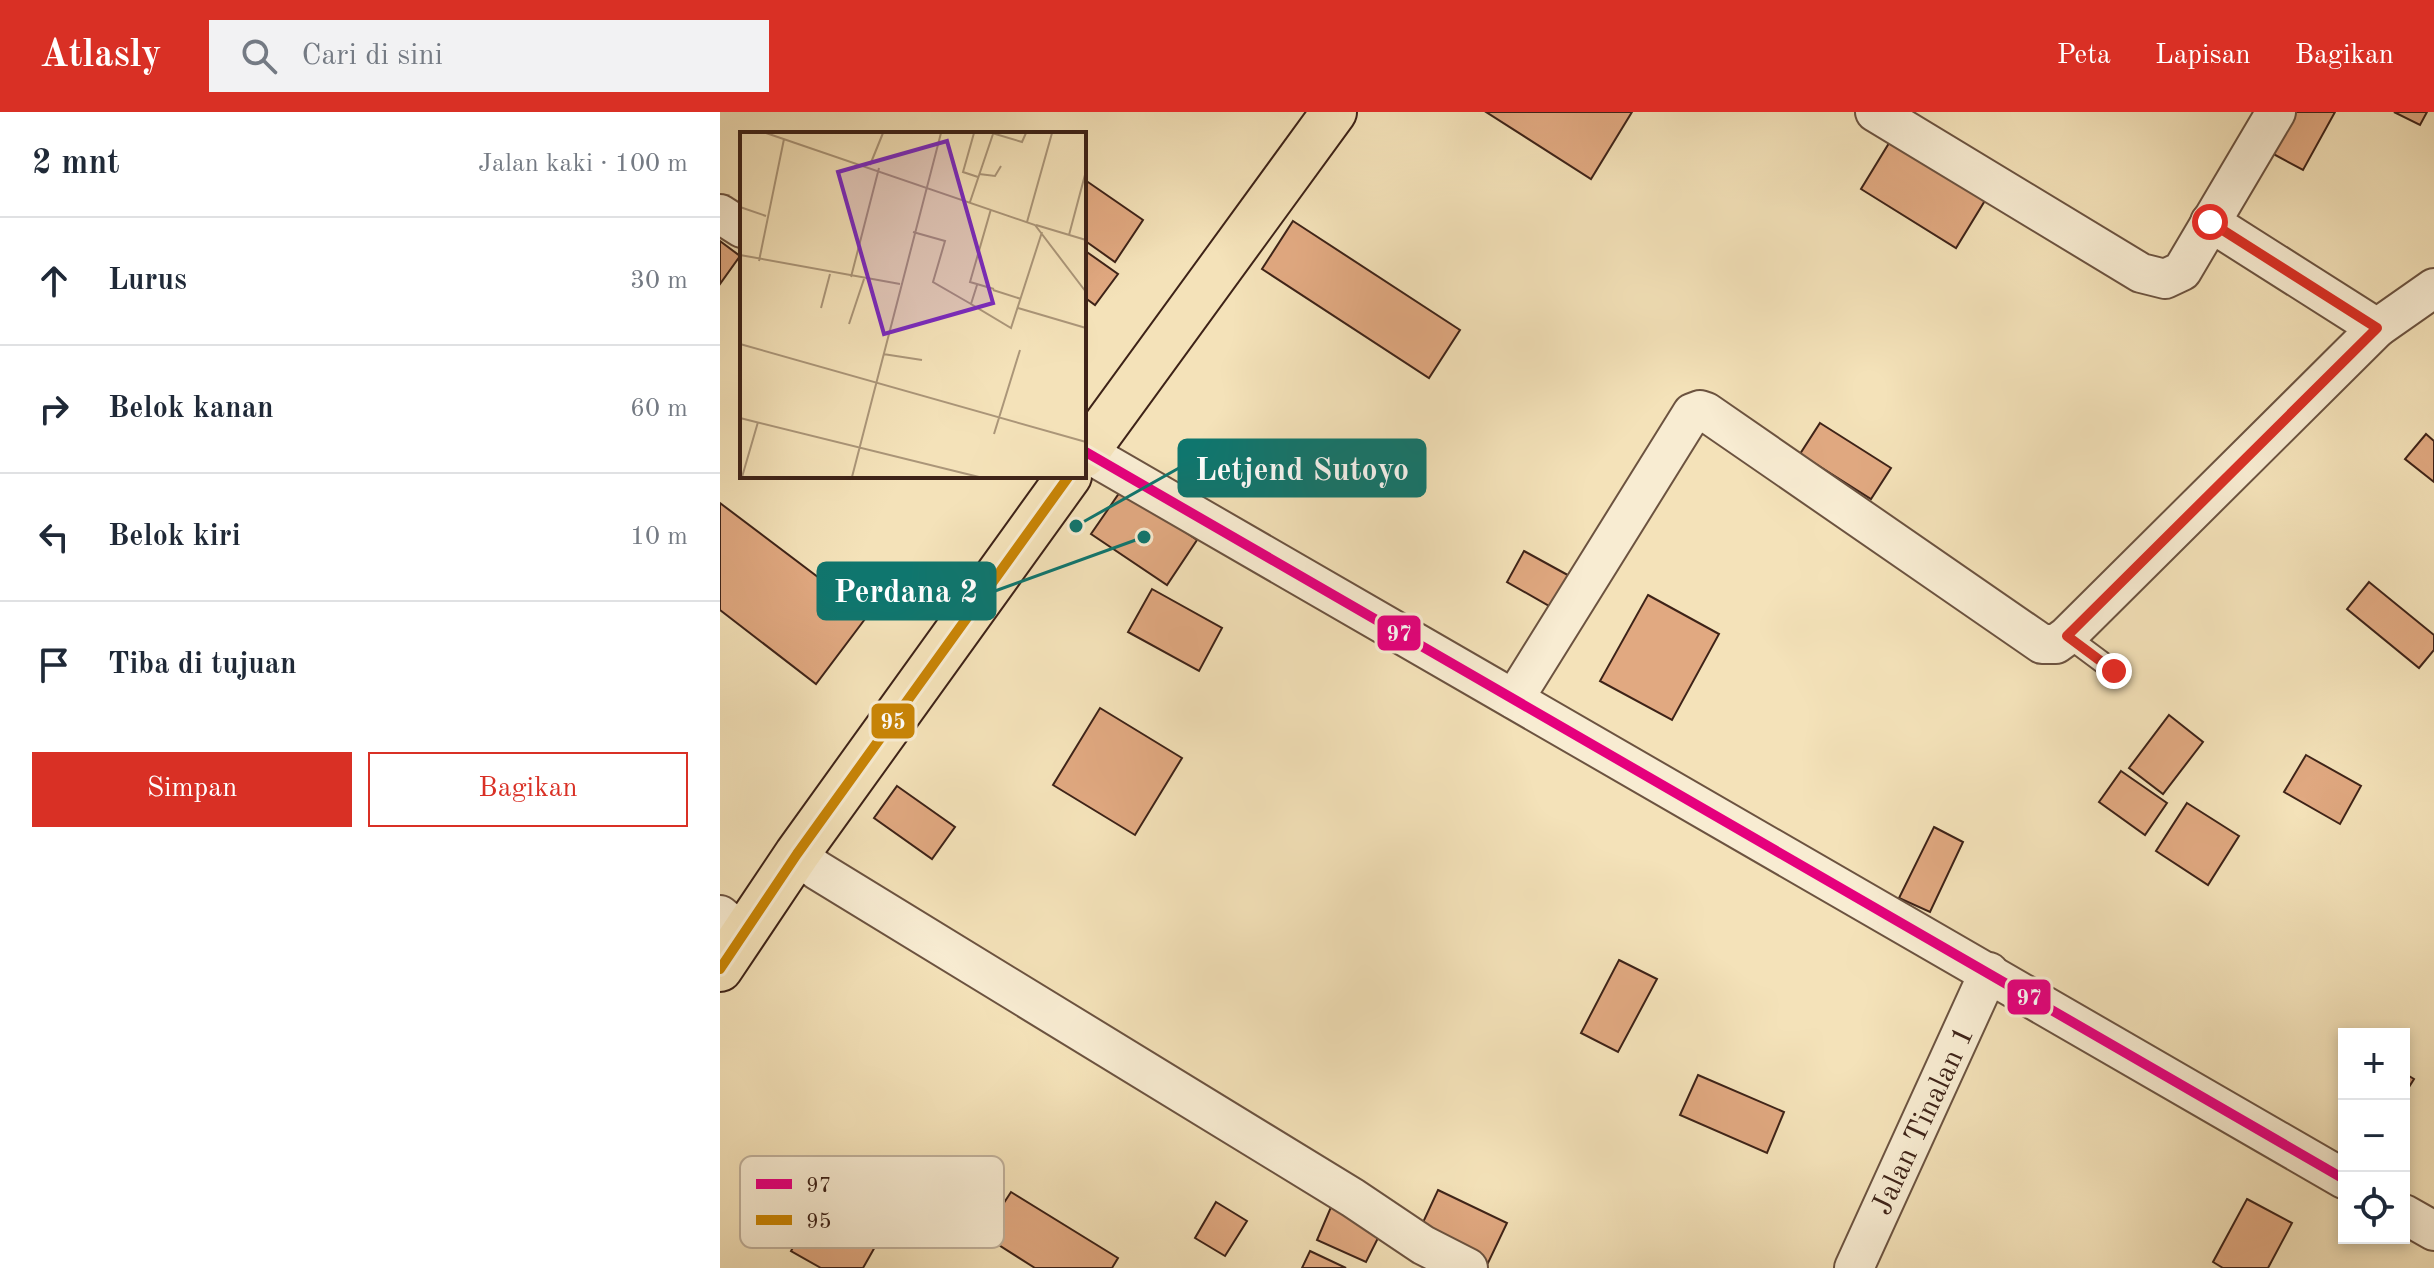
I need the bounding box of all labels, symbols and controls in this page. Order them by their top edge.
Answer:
search box [209,20,769,92]
icon: search [237,34,281,78]
text: Atlasly [40,37,161,75]
text: Cari di sini [301,41,443,71]
text: Peta [2057,42,2111,70]
text: Lapisan [2155,42,2251,70]
text: Bagikan [2295,42,2394,70]
inset map [740,132,1086,478]
text: 2 mnt [32,147,120,181]
text: Jalan kaki · 100 m [478,151,688,177]
route start [2192,204,2228,240]
icon: ahead [32,259,76,303]
text: Lurus [108,266,187,296]
text: 30 m [630,268,688,294]
icon: right [32,387,76,431]
text: Belok kanan [108,394,274,424]
text: 60 m [630,396,688,422]
callout: Letjend Sutoyo [1179,440,1425,496]
text: Letjend Sutoyo [1195,456,1409,488]
icon: left [32,515,76,559]
text: Belok kiri [108,522,241,552]
text: 10 m [630,524,688,550]
callout: Perdana 2 [818,563,995,619]
text: Perdana 2 [834,578,978,610]
line badge: 97 [1376,614,1422,652]
text: 97 [1386,624,1412,646]
icon: arrive [32,643,76,687]
text: Tiba di tujuan [108,650,297,680]
route end [2096,653,2132,689]
line badge: 95 [870,702,916,740]
text: 95 [880,712,906,734]
button: Simpan [32,752,352,827]
button: Bagikan [368,752,688,827]
line badge: 97 [2006,978,2052,1016]
text: 97 [2016,988,2042,1010]
street label: Jalan Tinalan 1 [1867,1022,1981,1220]
map controls [2338,1028,2410,1244]
button: + [2338,1028,2410,1100]
button: − [2338,1100,2410,1172]
legend [740,1156,1004,1248]
button: locate [2338,1172,2410,1244]
text: 97 [806,1175,832,1197]
text: 95 [806,1211,832,1233]

